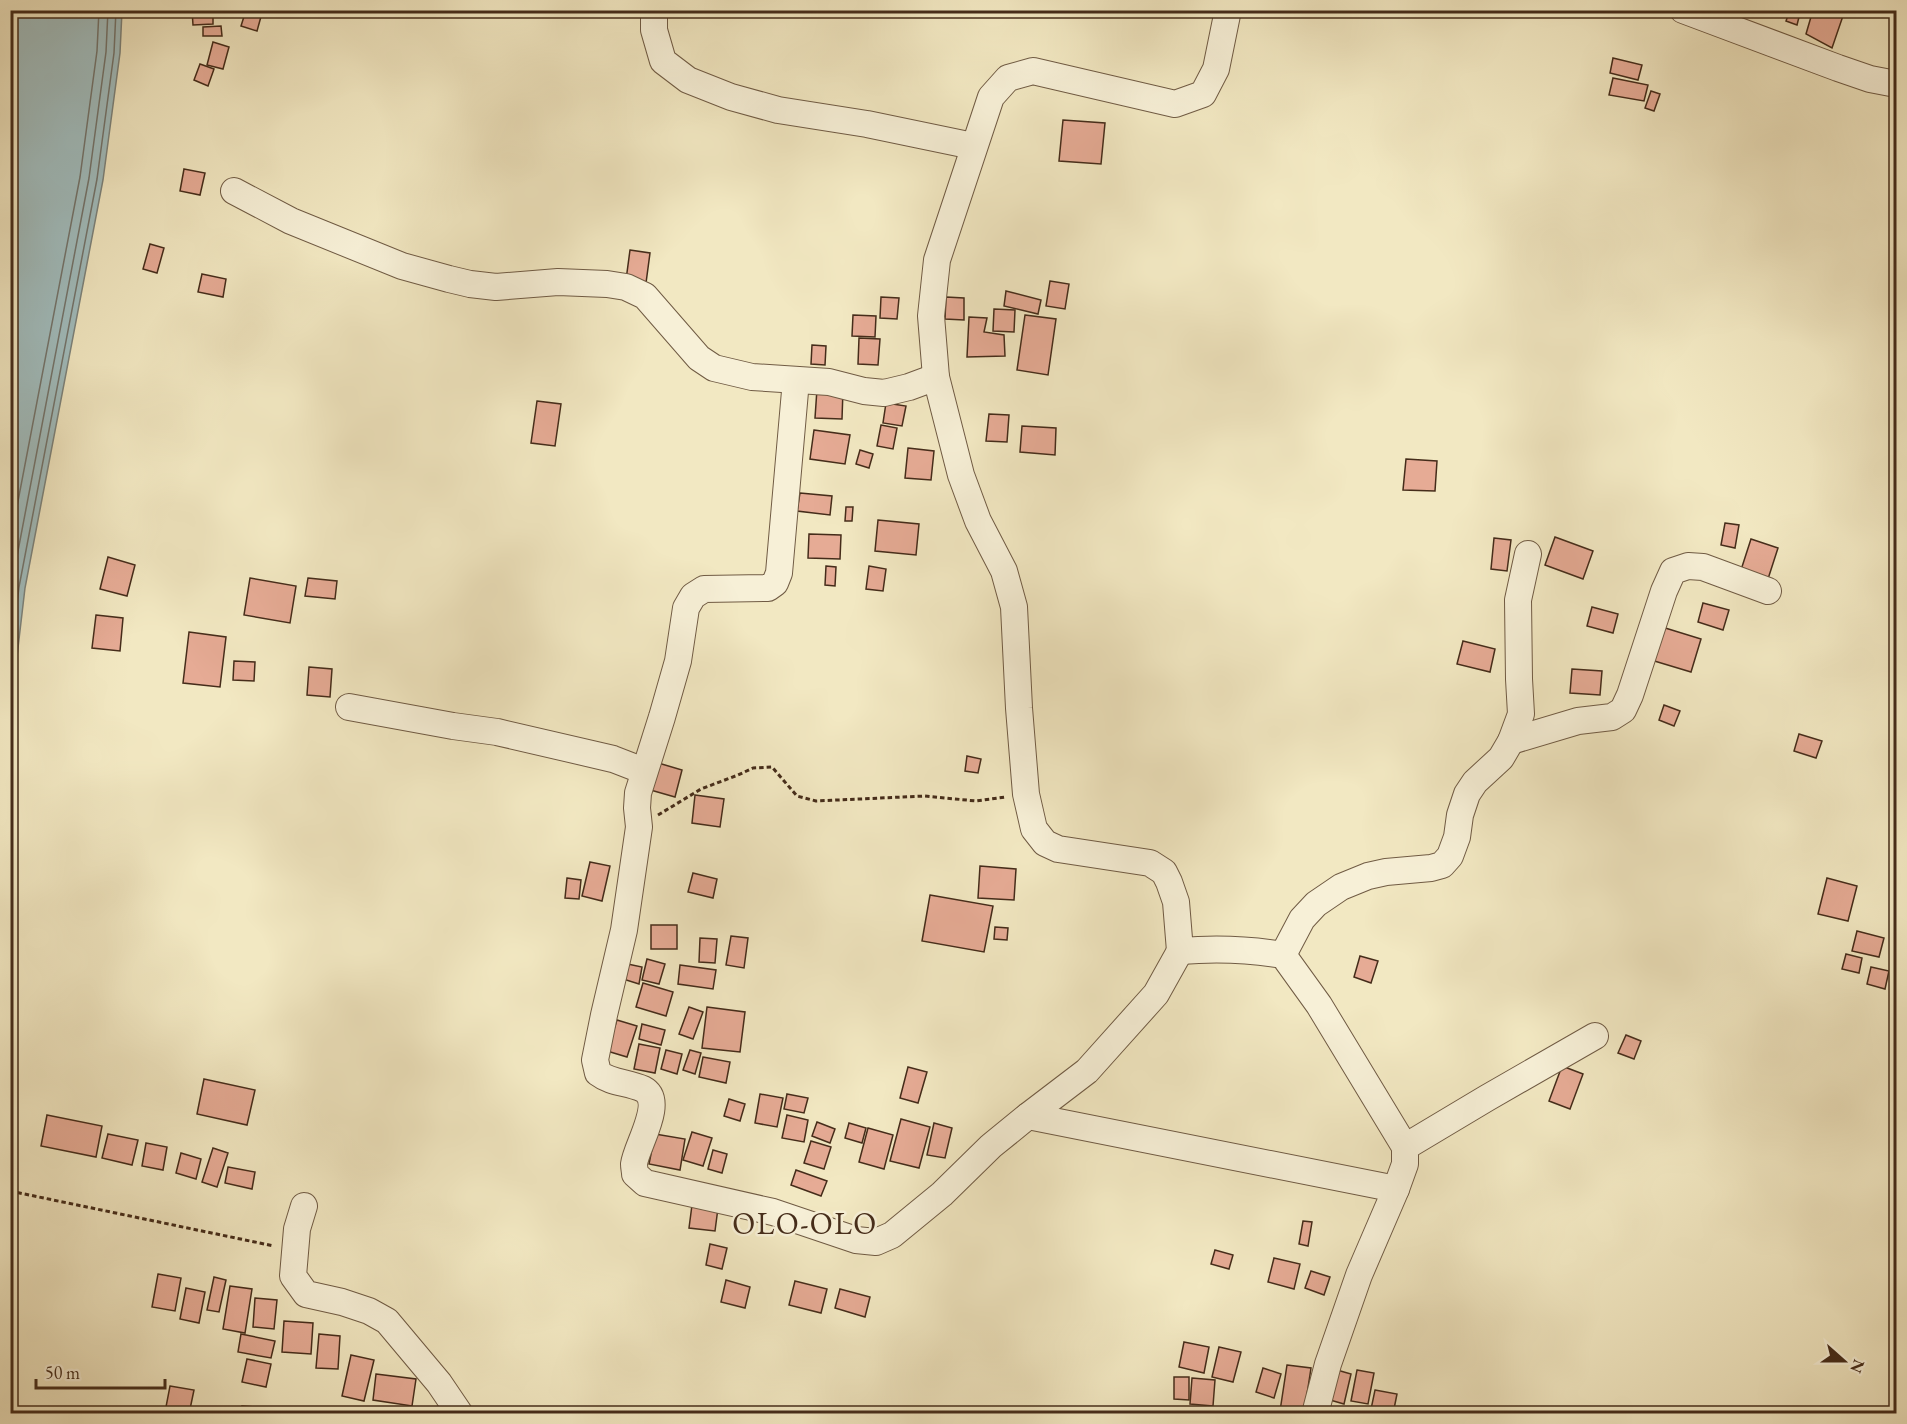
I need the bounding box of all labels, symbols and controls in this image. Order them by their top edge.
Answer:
district label: OLO-OLO [732,1204,878,1243]
north arrow [1814,1331,1874,1391]
scale bar [36,1352,165,1390]
text: N [1845,1356,1870,1376]
text: 50 m [45,1361,80,1384]

